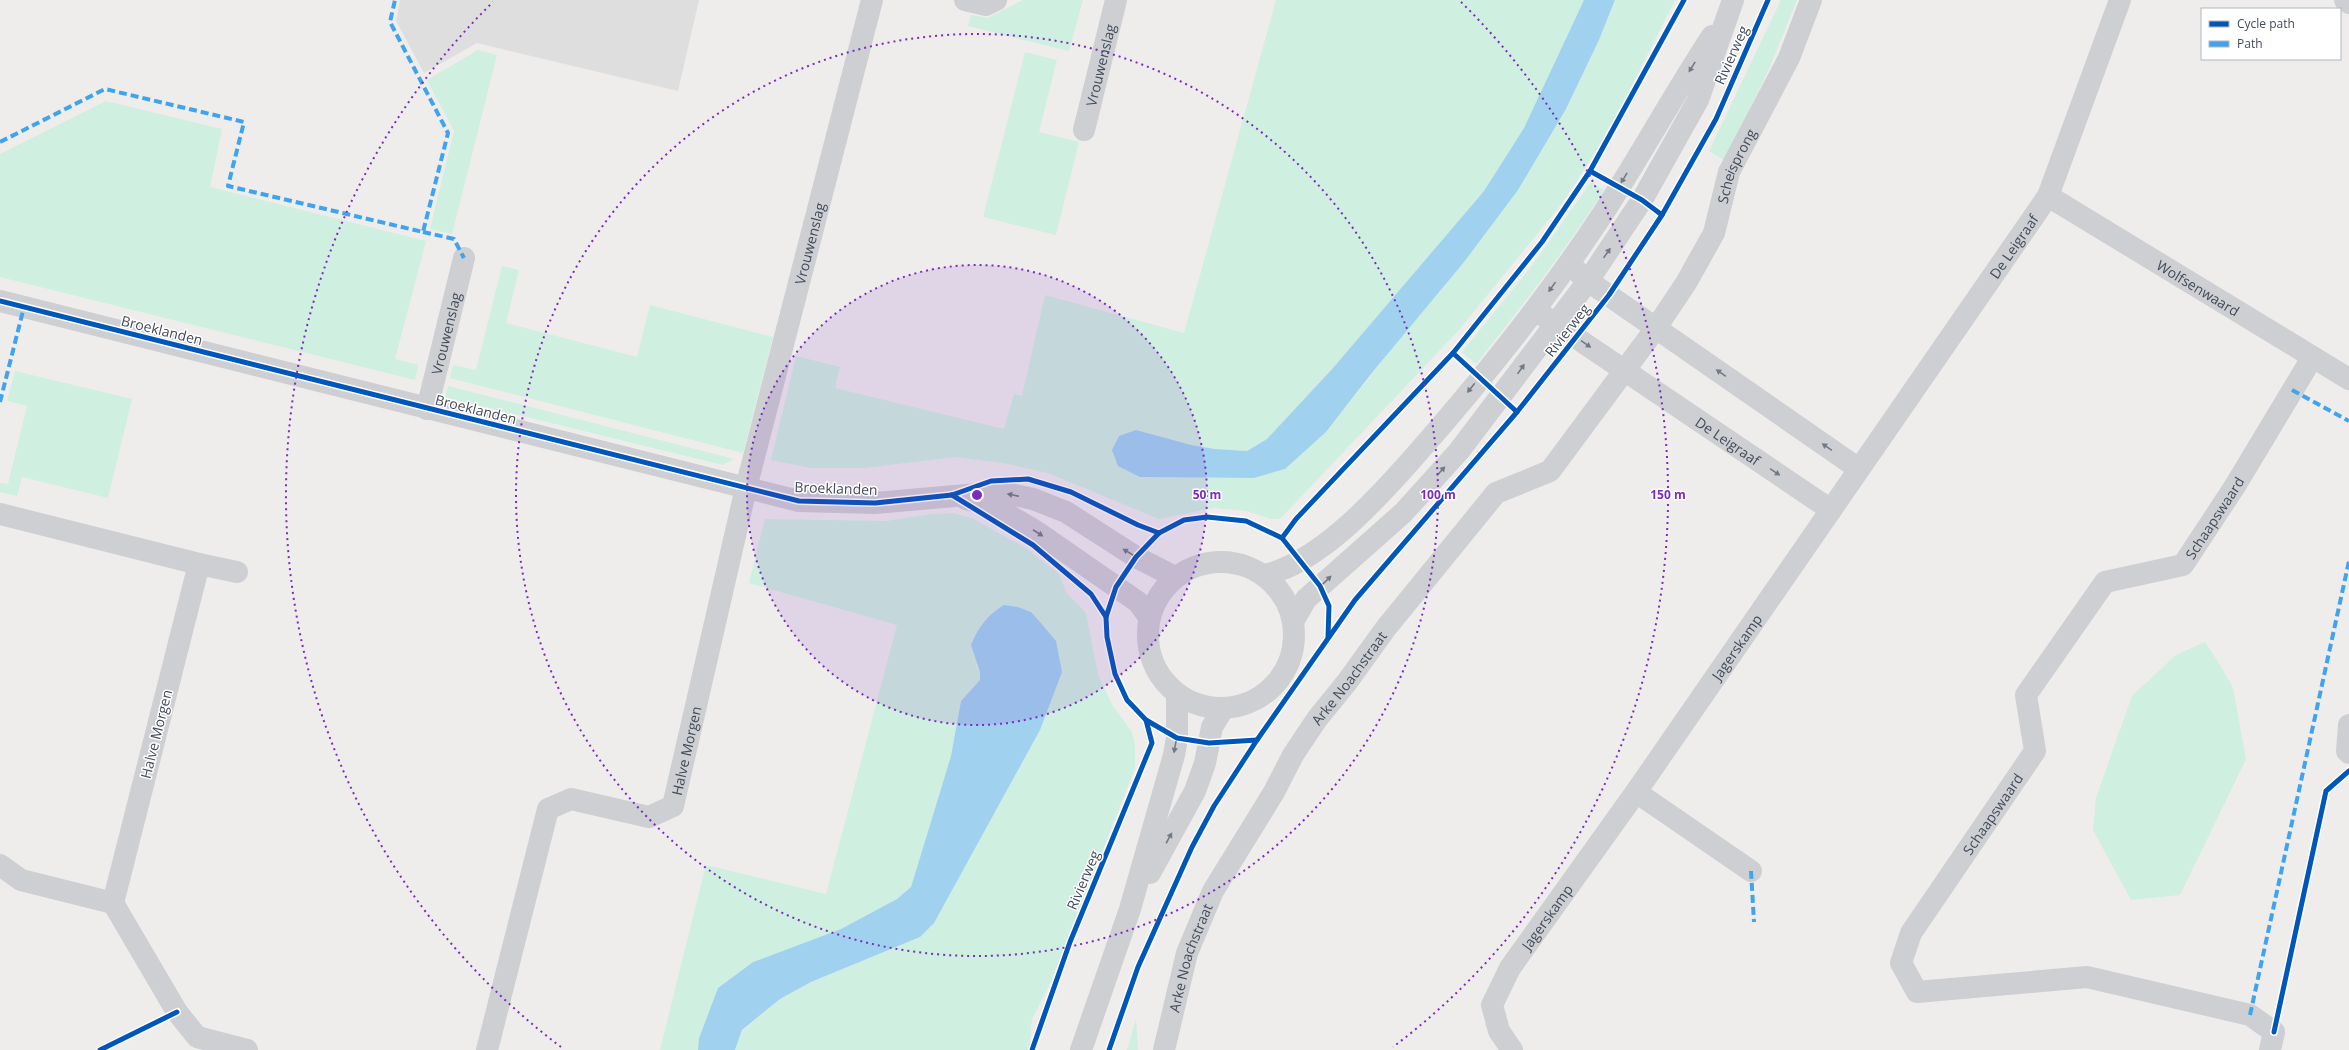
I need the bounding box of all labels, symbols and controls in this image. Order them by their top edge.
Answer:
legend [2201,8,2341,60]
text: Cycle path [2237,15,2295,32]
street label: Vrouwenslag [1081,21,1119,108]
street label: Rivierweg [1710,22,1753,87]
text: Path [2237,35,2263,52]
one-way arrow [1688,61,1695,73]
street label: Scheisprong [1712,125,1760,205]
one-way arrow [1621,172,1628,184]
street label: Vrouwenslag [789,200,829,286]
street label: De Leigraaf [1984,209,2043,282]
one-way arrow [1603,248,1611,258]
street label: Wolfsenwaard [2154,255,2243,320]
one-way arrow [1548,281,1556,292]
street label: Vrouwenslag [426,290,465,376]
street label: Rivierweg [1540,299,1594,361]
street label: Broeklanden [119,311,205,349]
one-way arrow [1581,340,1592,348]
one-way arrow [1517,363,1525,374]
one-way arrow [1715,369,1726,377]
one-way arrow [1467,383,1476,394]
street label: Broeklanden [433,390,519,428]
street label: De Leigraaf [1692,412,1765,470]
one-way arrow [1822,443,1833,451]
one-way arrow [1436,466,1446,476]
one-way arrow [1770,468,1780,476]
street label: Schaapswaard [2180,473,2248,562]
street label: Broeklanden [794,477,878,499]
text: 50 m [1193,486,1221,503]
text: 100 m [1420,486,1456,503]
text: 150 m [1650,486,1686,503]
centre of rings [970,488,984,502]
one-way arrow [1006,491,1019,497]
one-way arrow [1032,529,1043,537]
one-way arrow [1122,548,1134,555]
one-way arrow [1322,575,1332,585]
street label: Jagerskamp [1706,610,1766,685]
street label: Arke Noachstraat [1306,627,1390,728]
street label: Halve Morgen [136,688,176,780]
street label: Halve Morgen [666,704,705,797]
one-way arrow [1172,741,1178,753]
street label: Schaapswaard [1958,769,2027,858]
one-way arrow [1165,832,1172,843]
street label: Rivierweg [1062,847,1104,913]
street label: Jagerskamp [1516,880,1576,955]
street label: Arke Noachstraat [1164,900,1216,1014]

